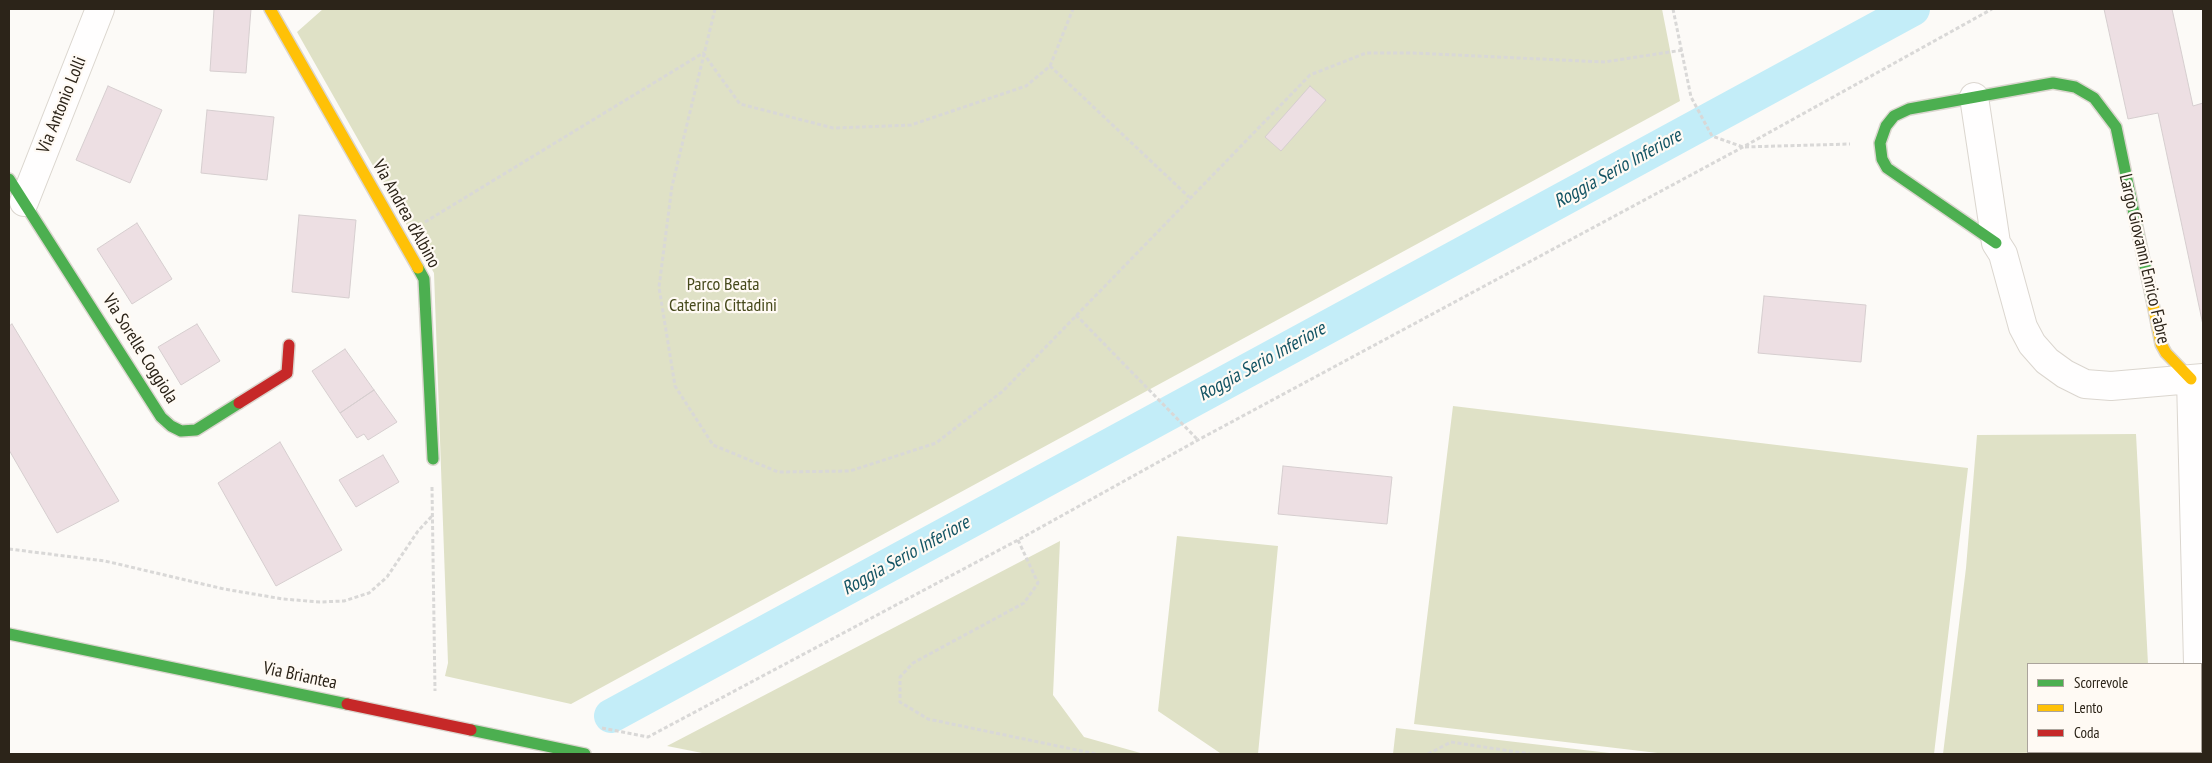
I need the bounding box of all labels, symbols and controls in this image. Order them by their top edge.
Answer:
street label: Via Antonio Lolli [33,53,91,157]
water label: Roggia Serio Inferiore [1550,125,1686,213]
street label: Via Andrea d'Albino [367,156,445,272]
street label: Largo Giovanni Enrico Fabre [2114,172,2174,346]
park label: Parco Beata Caterina Cittadini [669,274,777,316]
street label: Via Sorelle Coggiola [98,290,182,408]
water label: Roggia Serio Inferiore [1194,318,1330,406]
water label: Roggia Serio Inferiore [838,512,974,600]
street label: Via Briantea [261,658,339,694]
legend [2027,663,2202,753]
text: Scorrevole [2074,673,2128,692]
text: Lento [2074,698,2103,717]
text: Coda [2074,723,2099,742]

